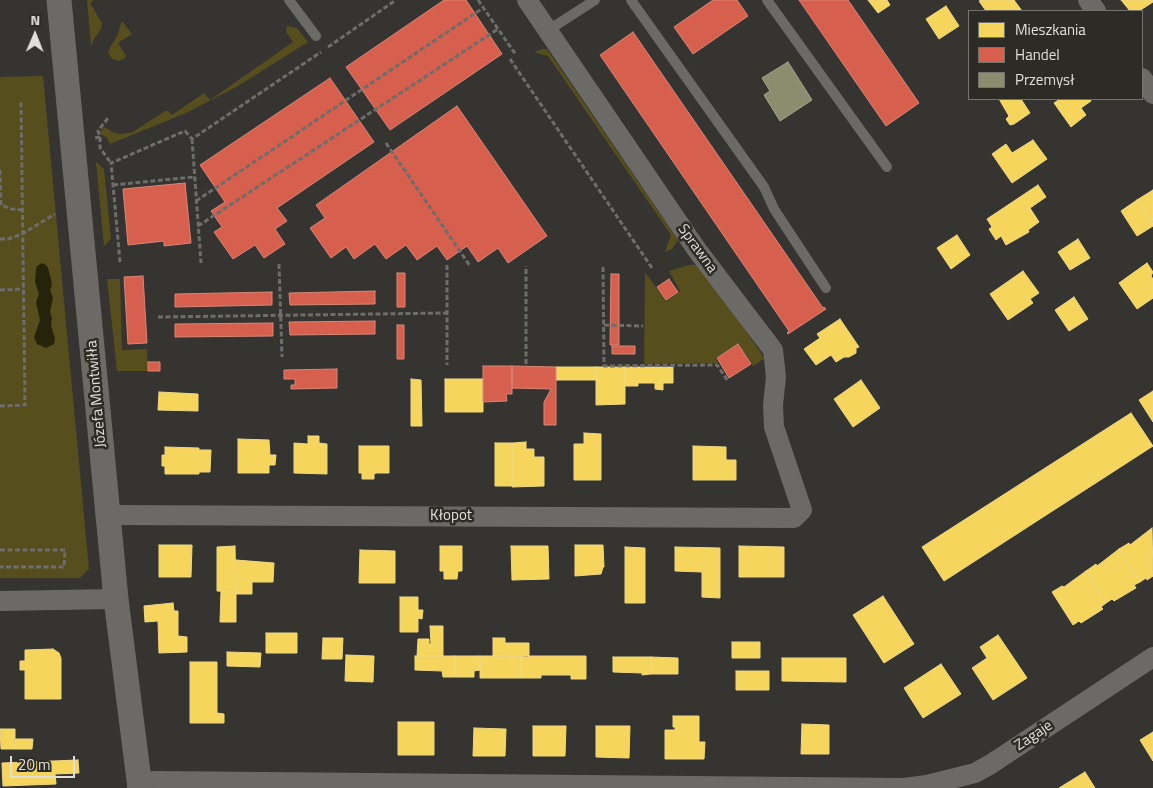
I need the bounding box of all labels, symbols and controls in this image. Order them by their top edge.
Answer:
text: N [30,9,40,30]
north arrow [10,10,60,60]
legend [968,10,1143,100]
text: Mieszkania [1015,18,1086,41]
text: Handel [1015,43,1060,66]
text: Przemysł [1015,68,1075,91]
street label: Sprawna [673,221,721,277]
street label: Józefa Montwiłła [83,340,111,448]
street label: Kłopot [430,507,472,525]
street label: Zagaje [1012,717,1056,755]
scale bar [12,746,78,778]
text: 20 m [18,753,51,776]

